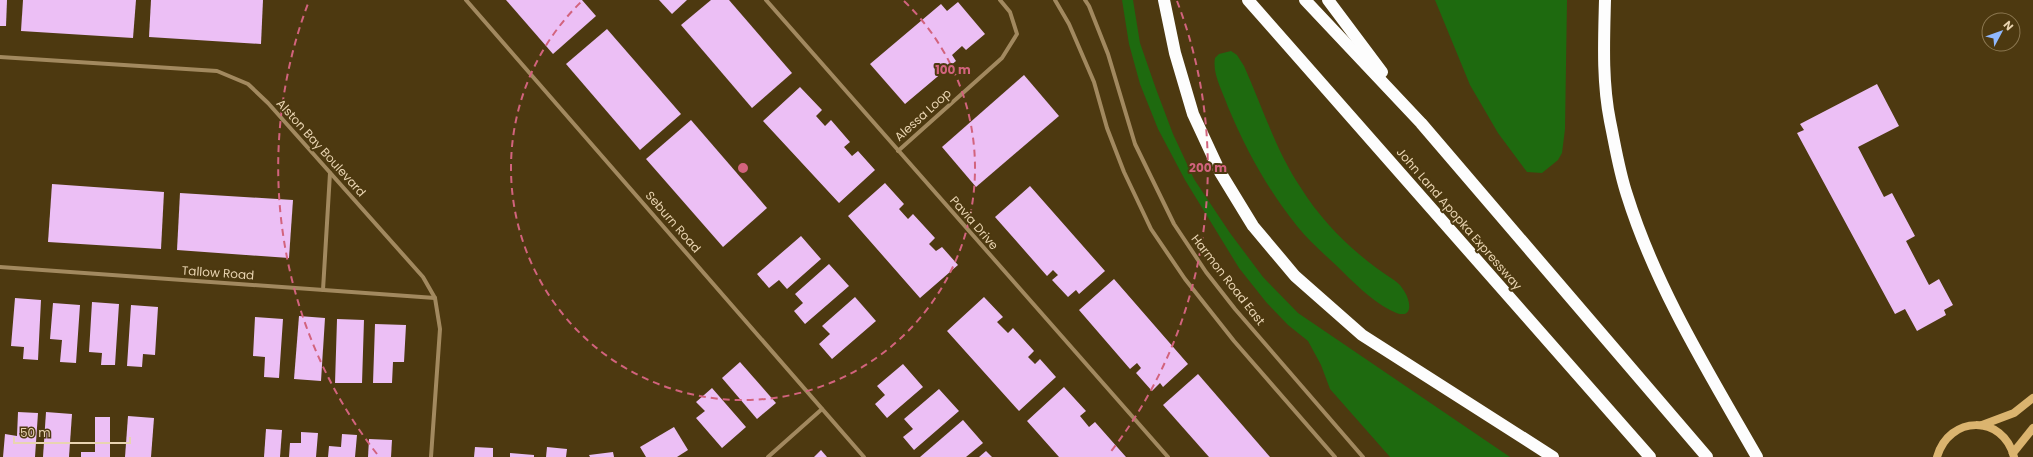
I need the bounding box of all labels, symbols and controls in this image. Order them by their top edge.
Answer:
north arrow [1981,12,2021,52]
text: N [2000,17,2017,34]
text: 100 m [935,61,971,78]
street label: Alessa Loop [891,85,955,145]
street label: Alston Bay Boulevard [273,95,370,200]
street label: John Land Apopka Expressway [1393,144,1526,294]
text: 200 m [1189,159,1227,176]
centre of rings [736,161,750,175]
street label: Seburn Road [642,187,705,256]
street label: Pavia Drive [946,192,1002,253]
street label: Harmon Road East [1187,231,1269,329]
street label: Tallow Road [181,261,255,284]
scale bar [14,419,130,445]
text: 50 m [20,424,51,441]

